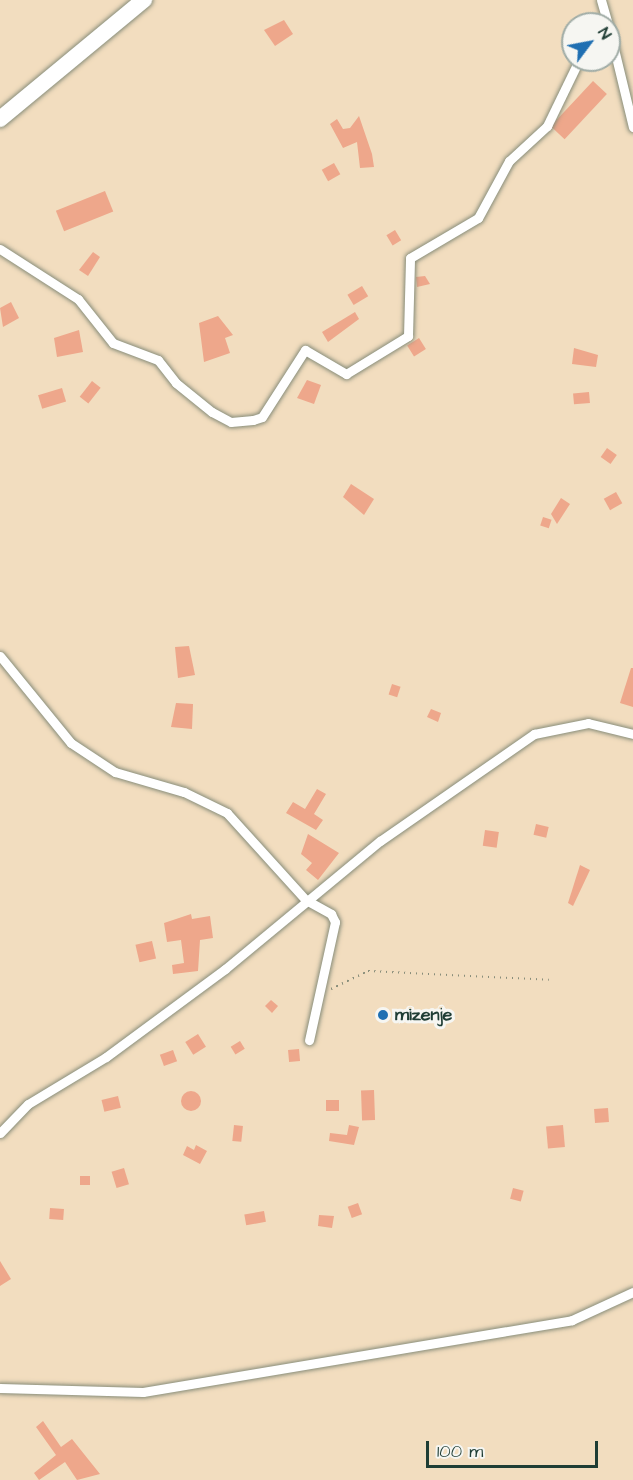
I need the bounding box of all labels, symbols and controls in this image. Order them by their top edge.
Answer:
north arrow [561,12,621,72]
text: N [593,23,617,44]
place label: mizenje [395,1004,452,1026]
marker: mizenje [376,1008,390,1022]
scale bar [429,1429,602,1467]
text: 100 m [437,1439,483,1464]

